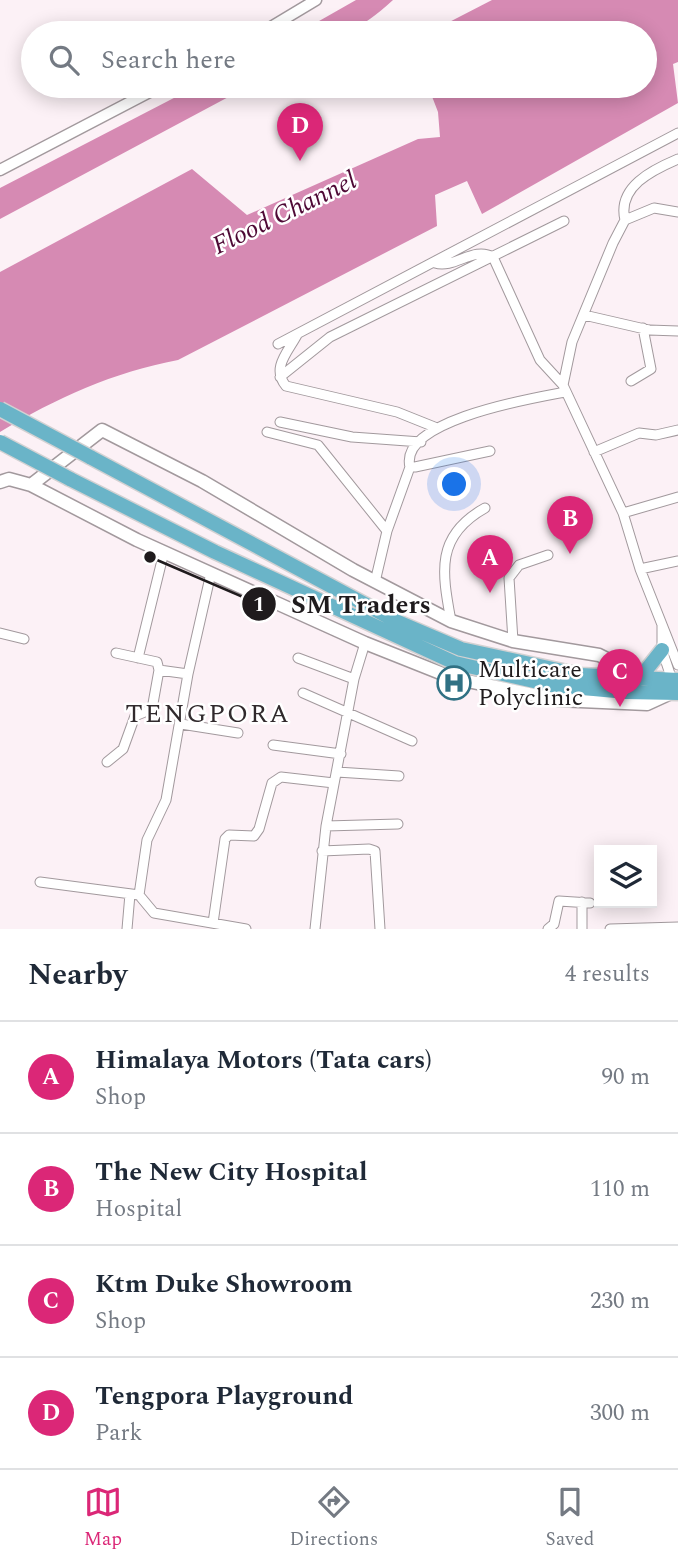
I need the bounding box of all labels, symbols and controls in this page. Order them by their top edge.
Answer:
search box [21,21,657,98]
text: Search here [101,40,236,80]
icon: search [45,41,83,79]
pin: D [277,103,323,161]
water label: Flood Channel [205,160,364,265]
your location [437,467,471,501]
pin: B [547,496,593,554]
pin: A [467,535,513,593]
callout: SM Traders [242,580,445,627]
text: SM Traders [291,585,431,625]
text: 1 [253,589,265,621]
pin: C [597,649,643,707]
place label: Multicare Polyclinic [478,652,583,716]
hospital icon: Multicare Polyclinic [435,664,473,702]
district label: TENGPORA [125,694,291,734]
map controls [594,845,657,908]
button: layers [594,845,657,908]
text: Nearby [28,952,127,998]
text: 4 results [565,957,650,992]
text: Himalaya Motors (Tata cars) [95,1040,432,1080]
text: A [42,1060,60,1095]
text: 90 m [601,1060,650,1095]
text: Shop [95,1080,146,1115]
text: The New City Hospital [95,1152,367,1192]
text: B [43,1172,59,1207]
text: 110 m [590,1172,650,1207]
text: Hospital [95,1192,182,1227]
text: Ktm Duke Showroom [95,1264,353,1304]
text: C [43,1284,59,1319]
text: 230 m [590,1284,650,1319]
text: Shop [95,1304,146,1339]
text: Tengpora Playground [95,1376,353,1416]
text: D [42,1396,60,1431]
text: 300 m [590,1396,650,1431]
text: Park [95,1416,142,1451]
tab: Map [84,1483,122,1554]
tab: Directions [289,1483,378,1554]
tab: Saved [546,1483,594,1554]

